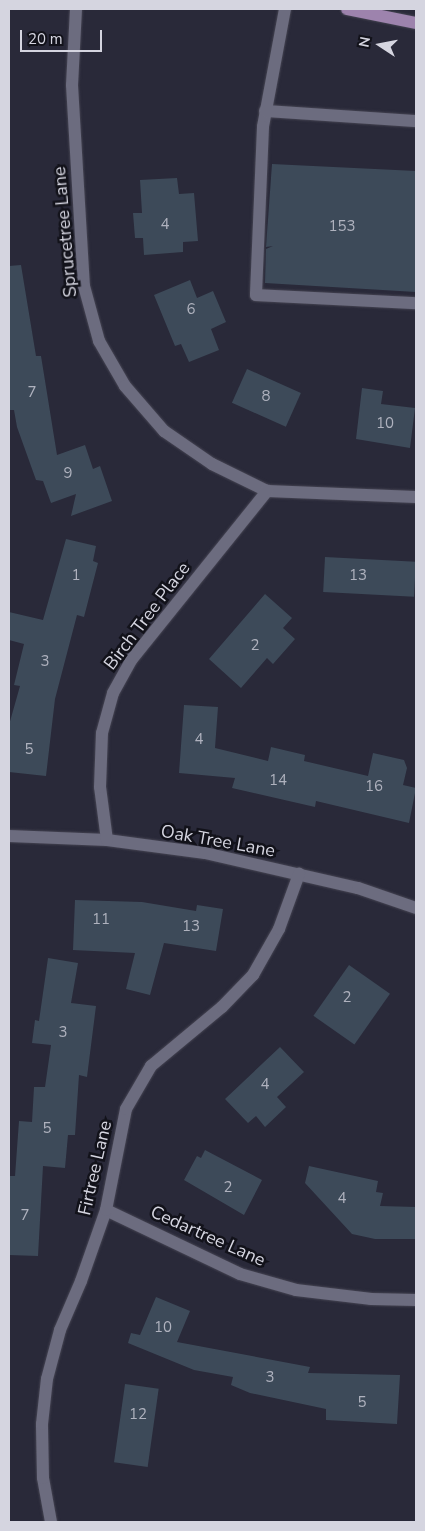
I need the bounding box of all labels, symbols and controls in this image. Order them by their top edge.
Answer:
scale bar [22,20,105,52]
north arrow [355,20,405,70]
text: 20 m [28,29,63,49]
text: N [354,35,375,49]
street label: Sprucetree Lane [49,166,81,298]
house number: 4 [161,216,169,234]
house number: 153 [329,218,355,236]
house number: 6 [187,301,195,319]
house number: 7 [28,384,36,402]
house number: 8 [262,388,270,406]
house number: 10 [376,415,394,433]
house number: 9 [64,465,72,483]
street label: Birch Tree Place [99,558,195,674]
house number: 1 [72,567,80,585]
house number: 13 [349,567,367,585]
house number: 2 [251,637,259,655]
house number: 3 [41,653,49,671]
house number: 4 [195,731,203,749]
house number: 5 [25,741,33,759]
house number: 14 [269,772,287,790]
house number: 16 [365,778,383,796]
street label: Oak Tree Lane [159,820,277,862]
house number: 11 [92,911,110,929]
house number: 13 [182,918,200,936]
house number: 2 [343,989,351,1007]
house number: 3 [59,1024,67,1042]
house number: 4 [261,1076,269,1094]
street label: Firtree Lane [74,1119,116,1217]
house number: 5 [43,1120,51,1138]
house number: 2 [224,1179,232,1197]
house number: 4 [338,1190,346,1208]
street label: Cedartree Lane [147,1201,269,1271]
house number: 7 [21,1207,29,1225]
house number: 10 [154,1319,172,1337]
house number: 3 [266,1369,274,1387]
house number: 5 [358,1394,366,1412]
house number: 12 [129,1406,147,1424]

